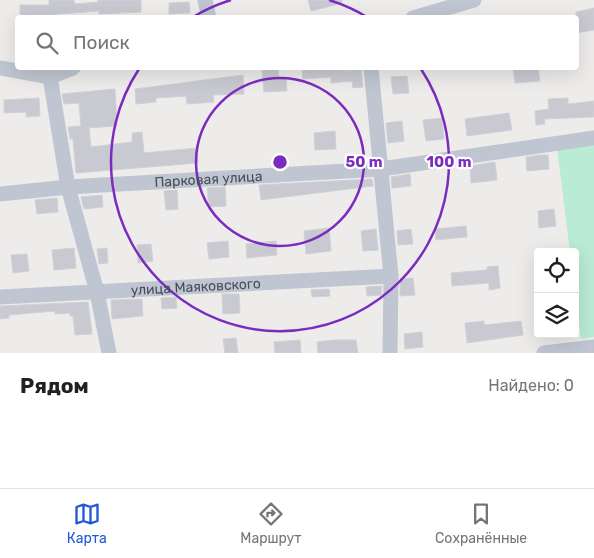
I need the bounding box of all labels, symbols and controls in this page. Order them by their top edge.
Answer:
search box [15,15,579,70]
icon: search [33,29,61,57]
text: Поиск [73,31,130,54]
centre of rings [271,153,289,171]
text: 50 m [346,153,382,171]
text: 100 m [427,153,471,171]
street label: Парковая улица [154,167,263,191]
map controls [534,248,579,338]
button: locate [534,248,579,293]
street label: улица Маяковского [130,275,261,298]
button: layers [534,293,579,338]
text: Рядом [20,373,89,398]
text: Найдено: 0 [488,376,574,395]
tab: Карта [67,500,107,547]
tab: Маршрут [240,500,301,547]
tab: Сохранённые [435,500,527,547]

